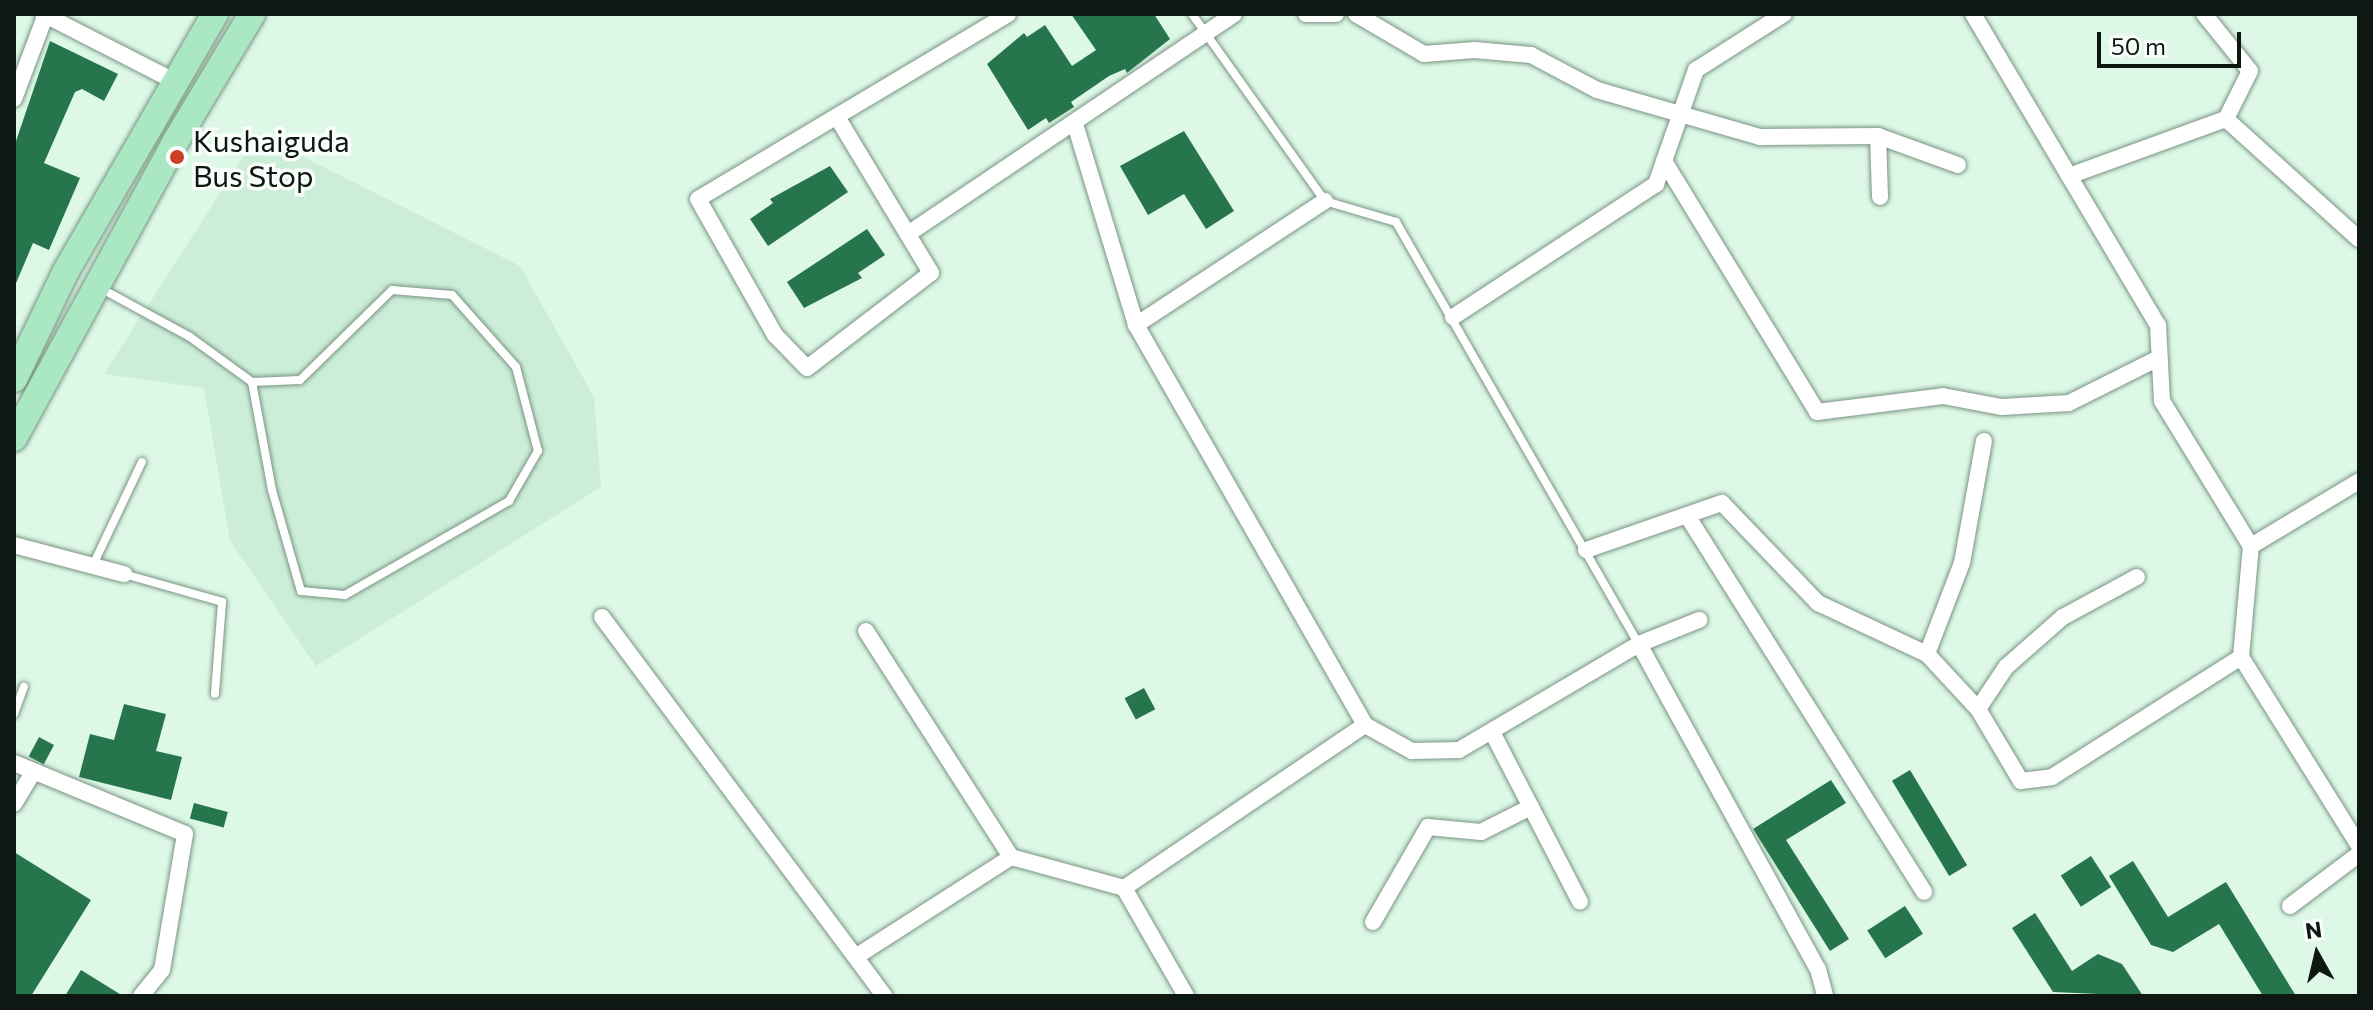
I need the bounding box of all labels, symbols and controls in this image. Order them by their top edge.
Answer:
scale bar [2101,16,2245,66]
text: 50 m [2111,31,2166,60]
place label: Kushaiguda Bus Stop [193,122,350,192]
marker: Kushaiguda Bus Stop [168,148,186,166]
north arrow [2277,914,2357,994]
text: N [2304,915,2324,944]

